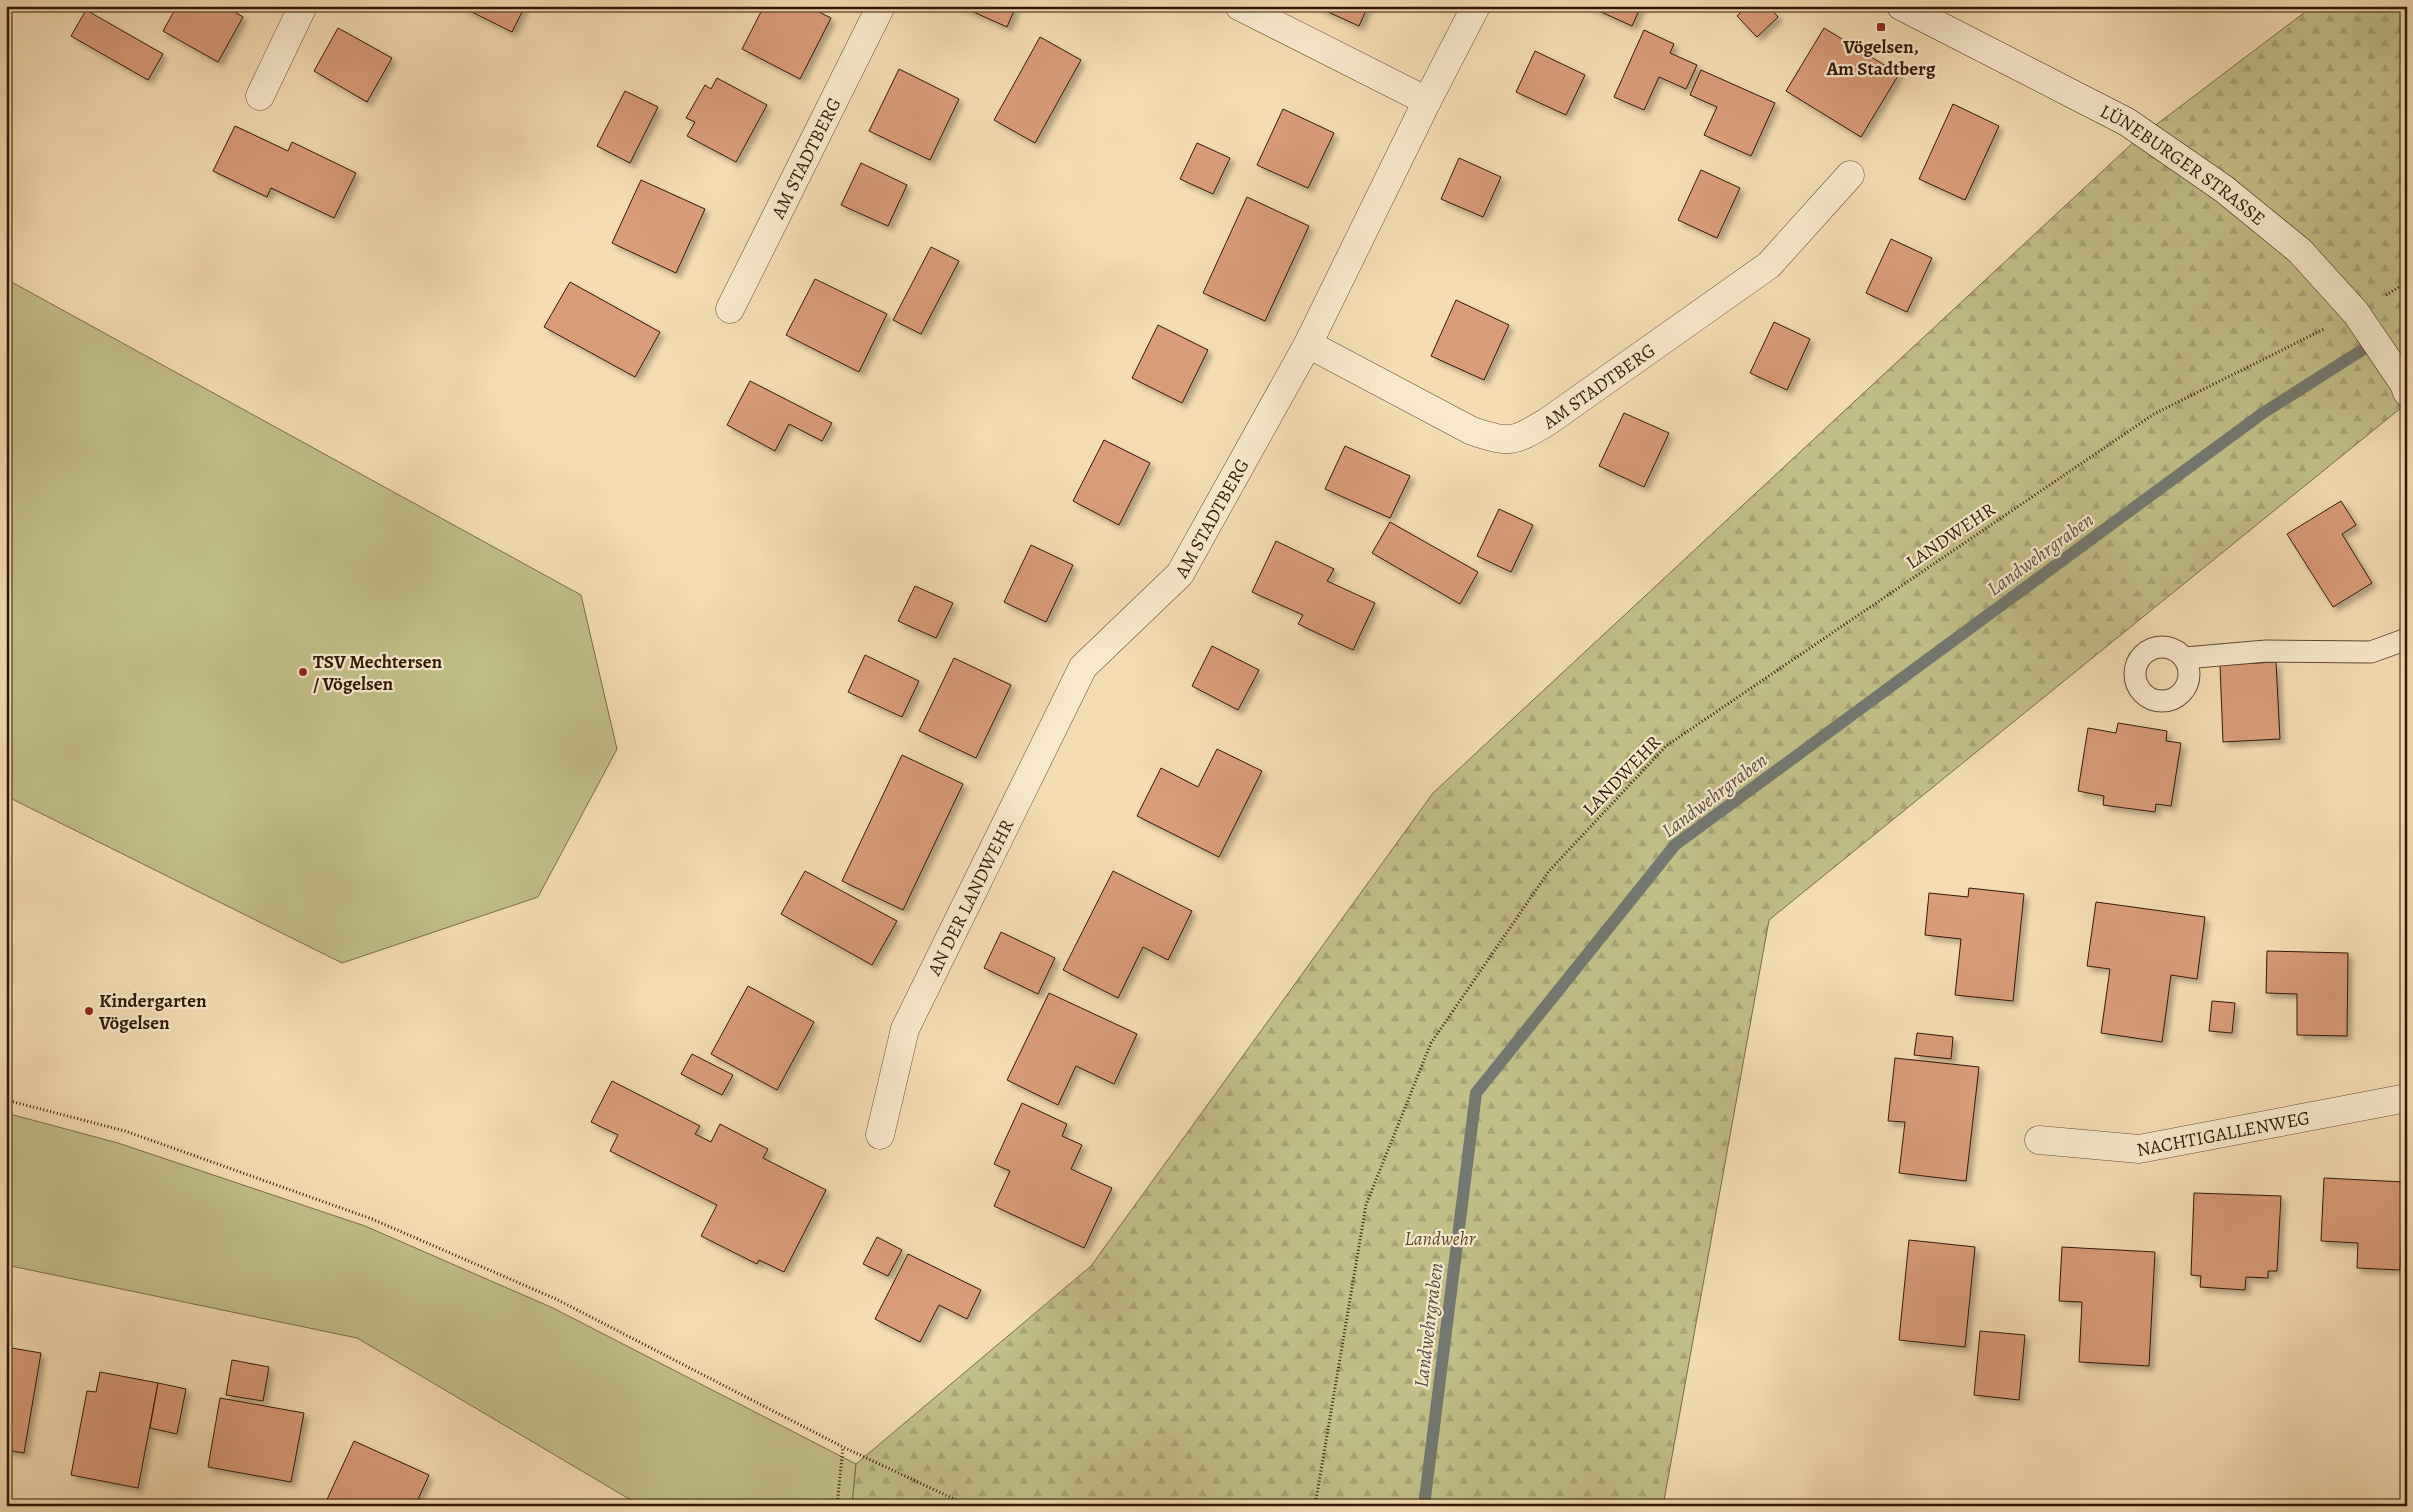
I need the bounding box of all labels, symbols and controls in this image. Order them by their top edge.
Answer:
marker: Vögelsen, Am Stadtberg [1875,21,1887,33]
place label: Vögelsen, Am Stadtberg [1826,34,1936,82]
street label: AM STADTBERG [765,93,847,224]
street label: LÜNEBURGER STRASSE [2095,98,2271,232]
street label: AM STADTBERG [1537,337,1661,436]
street label: AM STADTBERG [1168,454,1256,583]
street label: LANDWEHR [1901,496,2001,575]
water label: Landwehrgraben [1982,507,2099,602]
place label: TSV Mechtersen / Vögelsen [313,649,442,697]
marker: TSV Mechtersen / Vögelsen [297,666,309,678]
street label: LANDWEHR [1577,730,1667,822]
water label: Landwehrgraben [1656,747,1773,844]
street label: AN DER LANDWEHR [921,815,1020,981]
place label: Kindergarten Vögelsen [98,988,207,1036]
marker: Kindergarten Vögelsen [83,1005,95,1017]
street label: NACHTIGALLENWEG [2134,1105,2312,1163]
park label: Landwehr [1405,1226,1477,1252]
water label: Landwehrgraben [1407,1261,1450,1389]

